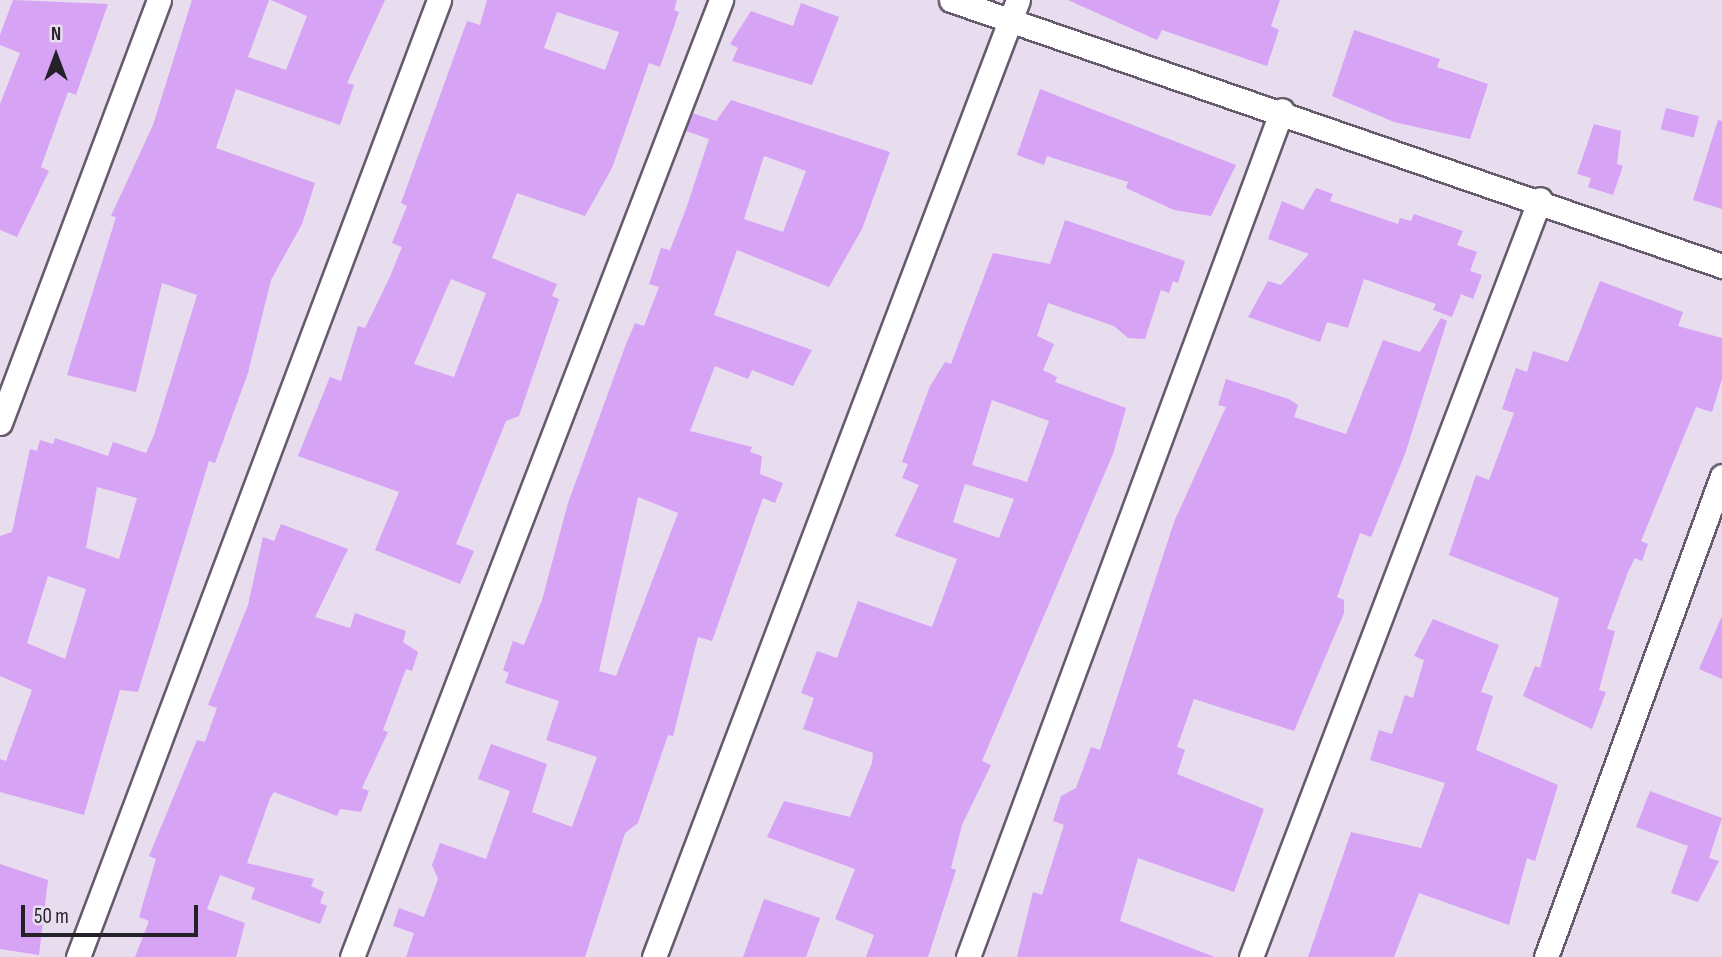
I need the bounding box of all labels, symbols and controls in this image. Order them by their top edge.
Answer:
north arrow [21,21,91,91]
text: N [51,23,61,46]
scale bar [24,890,201,934]
text: 50 m [34,904,69,929]

